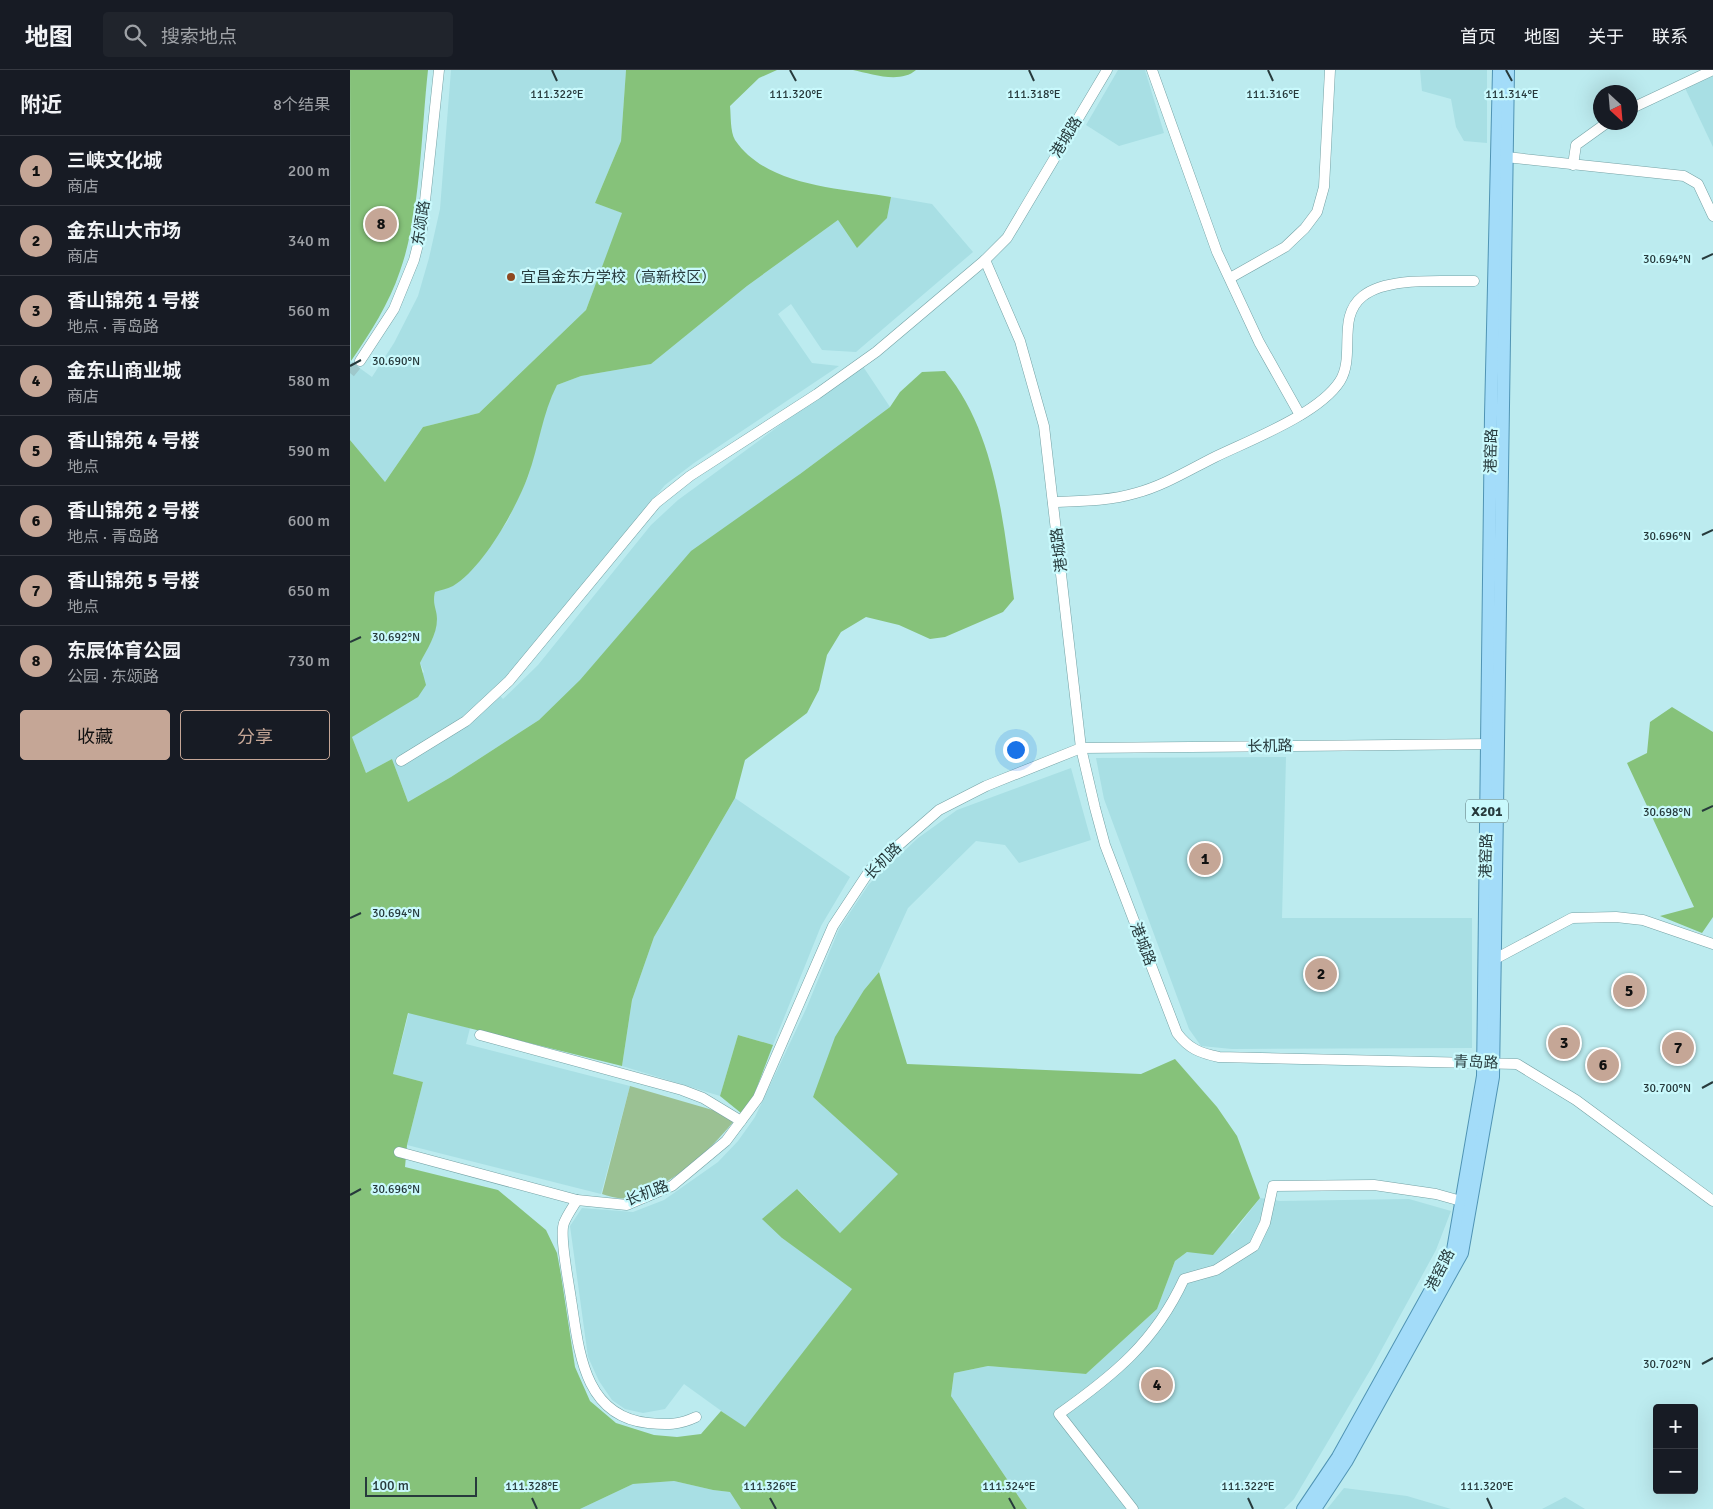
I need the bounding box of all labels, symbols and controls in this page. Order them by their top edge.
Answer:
search box [103,12,453,57]
icon: search [121,21,149,49]
text: 地图 [25,22,73,52]
text: 搜索地点 [161,25,237,49]
text: 首页 [1460,26,1496,48]
text: 地图 [1524,26,1560,48]
text: 关于 [1588,26,1624,48]
text: 联系 [1652,26,1688,48]
north arrow [1593,85,1638,130]
text: 111.322°E [530,87,584,102]
text: 111.320°E [769,87,823,102]
text: 111.318°E [1007,87,1061,102]
text: 111.316°E [1246,87,1300,102]
text: 111.314°E [1485,87,1539,102]
text: 附近 [20,92,62,118]
text: 8个结果 [273,95,330,115]
street label: 港城路 [1047,113,1085,161]
text: 三峡文化城 [67,149,162,173]
text: 1 [32,161,40,181]
text: 200 m [288,161,330,181]
text: 商店 [67,177,99,197]
street label: 东颂路 [409,199,433,247]
pin: 8 [365,205,397,243]
text: 金东山大市场 [67,219,181,243]
text: 2 [32,231,40,251]
text: 340 m [288,231,330,251]
text: 商店 [67,247,99,267]
text: 30.694°N [1643,252,1691,267]
place label: 宜昌金东方学校（高新校区） [521,268,716,286]
marker: 宜昌金东方学校（高新校区） [505,271,517,283]
text: 香山锦苑 1 号楼 [67,289,200,313]
text: 3 [32,301,40,321]
text: 560 m [288,301,330,321]
text: 地点 · 青岛路 [67,317,159,337]
text: 30.690°N [372,354,420,369]
text: 金东山商业城 [67,359,181,383]
text: 4 [32,371,40,391]
text: 580 m [288,371,330,391]
text: 商店 [67,387,99,407]
street label: 港窑路 [1482,428,1500,474]
text: 香山锦苑 4 号楼 [67,429,200,453]
text: 5 [32,441,40,461]
text: 590 m [288,441,330,461]
text: 地点 [67,457,99,477]
text: 香山锦苑 2 号楼 [67,499,200,523]
text: 6 [32,511,40,531]
text: 600 m [288,511,330,531]
text: 地点 · 青岛路 [67,527,159,547]
street label: 港城路 [1047,527,1071,573]
text: 30.696°N [1643,529,1691,544]
text: 香山锦苑 5 号楼 [67,569,200,593]
text: 7 [32,581,40,601]
text: 650 m [288,581,330,601]
text: 地点 [67,597,99,617]
text: 30.692°N [372,630,420,645]
text: 东辰体育公园 [67,639,181,663]
text: 8 [32,651,40,671]
text: 730 m [288,651,330,671]
text: 公园 · 东颂路 [67,667,159,687]
button: 收藏 [20,710,170,760]
button: 分享 [180,710,330,760]
your location [1003,737,1029,763]
street label: 长机路 [1247,737,1293,755]
road number: X201 [1466,799,1508,822]
text: 30.698°N [1643,805,1691,820]
street label: 港窑路 [1477,833,1495,879]
street label: 长机路 [861,839,905,883]
pin: 1 [1189,840,1221,878]
text: 30.694°N [372,906,420,921]
street label: 港城路 [1127,920,1159,968]
pin: 2 [1305,955,1337,993]
pin: 5 [1613,972,1645,1010]
pin: 3 [1548,1024,1580,1062]
pin: 7 [1662,1029,1694,1067]
pin: 6 [1587,1046,1619,1084]
street label: 青岛路 [1453,1052,1499,1072]
text: 30.700°N [1643,1081,1691,1096]
street label: 长机路 [623,1177,671,1209]
text: 30.696°N [372,1182,420,1197]
street label: 港窑路 [1422,1246,1458,1294]
text: 30.702°N [1643,1357,1691,1372]
pin: 4 [1141,1366,1173,1404]
map controls [1653,1404,1698,1494]
button: + [1653,1404,1698,1449]
button: − [1653,1449,1698,1494]
scale bar [365,1474,478,1497]
text: 100 m [372,1477,409,1494]
text: 111.328°E [505,1479,559,1494]
text: 111.326°E [743,1479,797,1494]
text: 111.324°E [982,1479,1036,1494]
text: 111.322°E [1221,1479,1275,1494]
text: 111.320°E [1460,1479,1514,1494]

